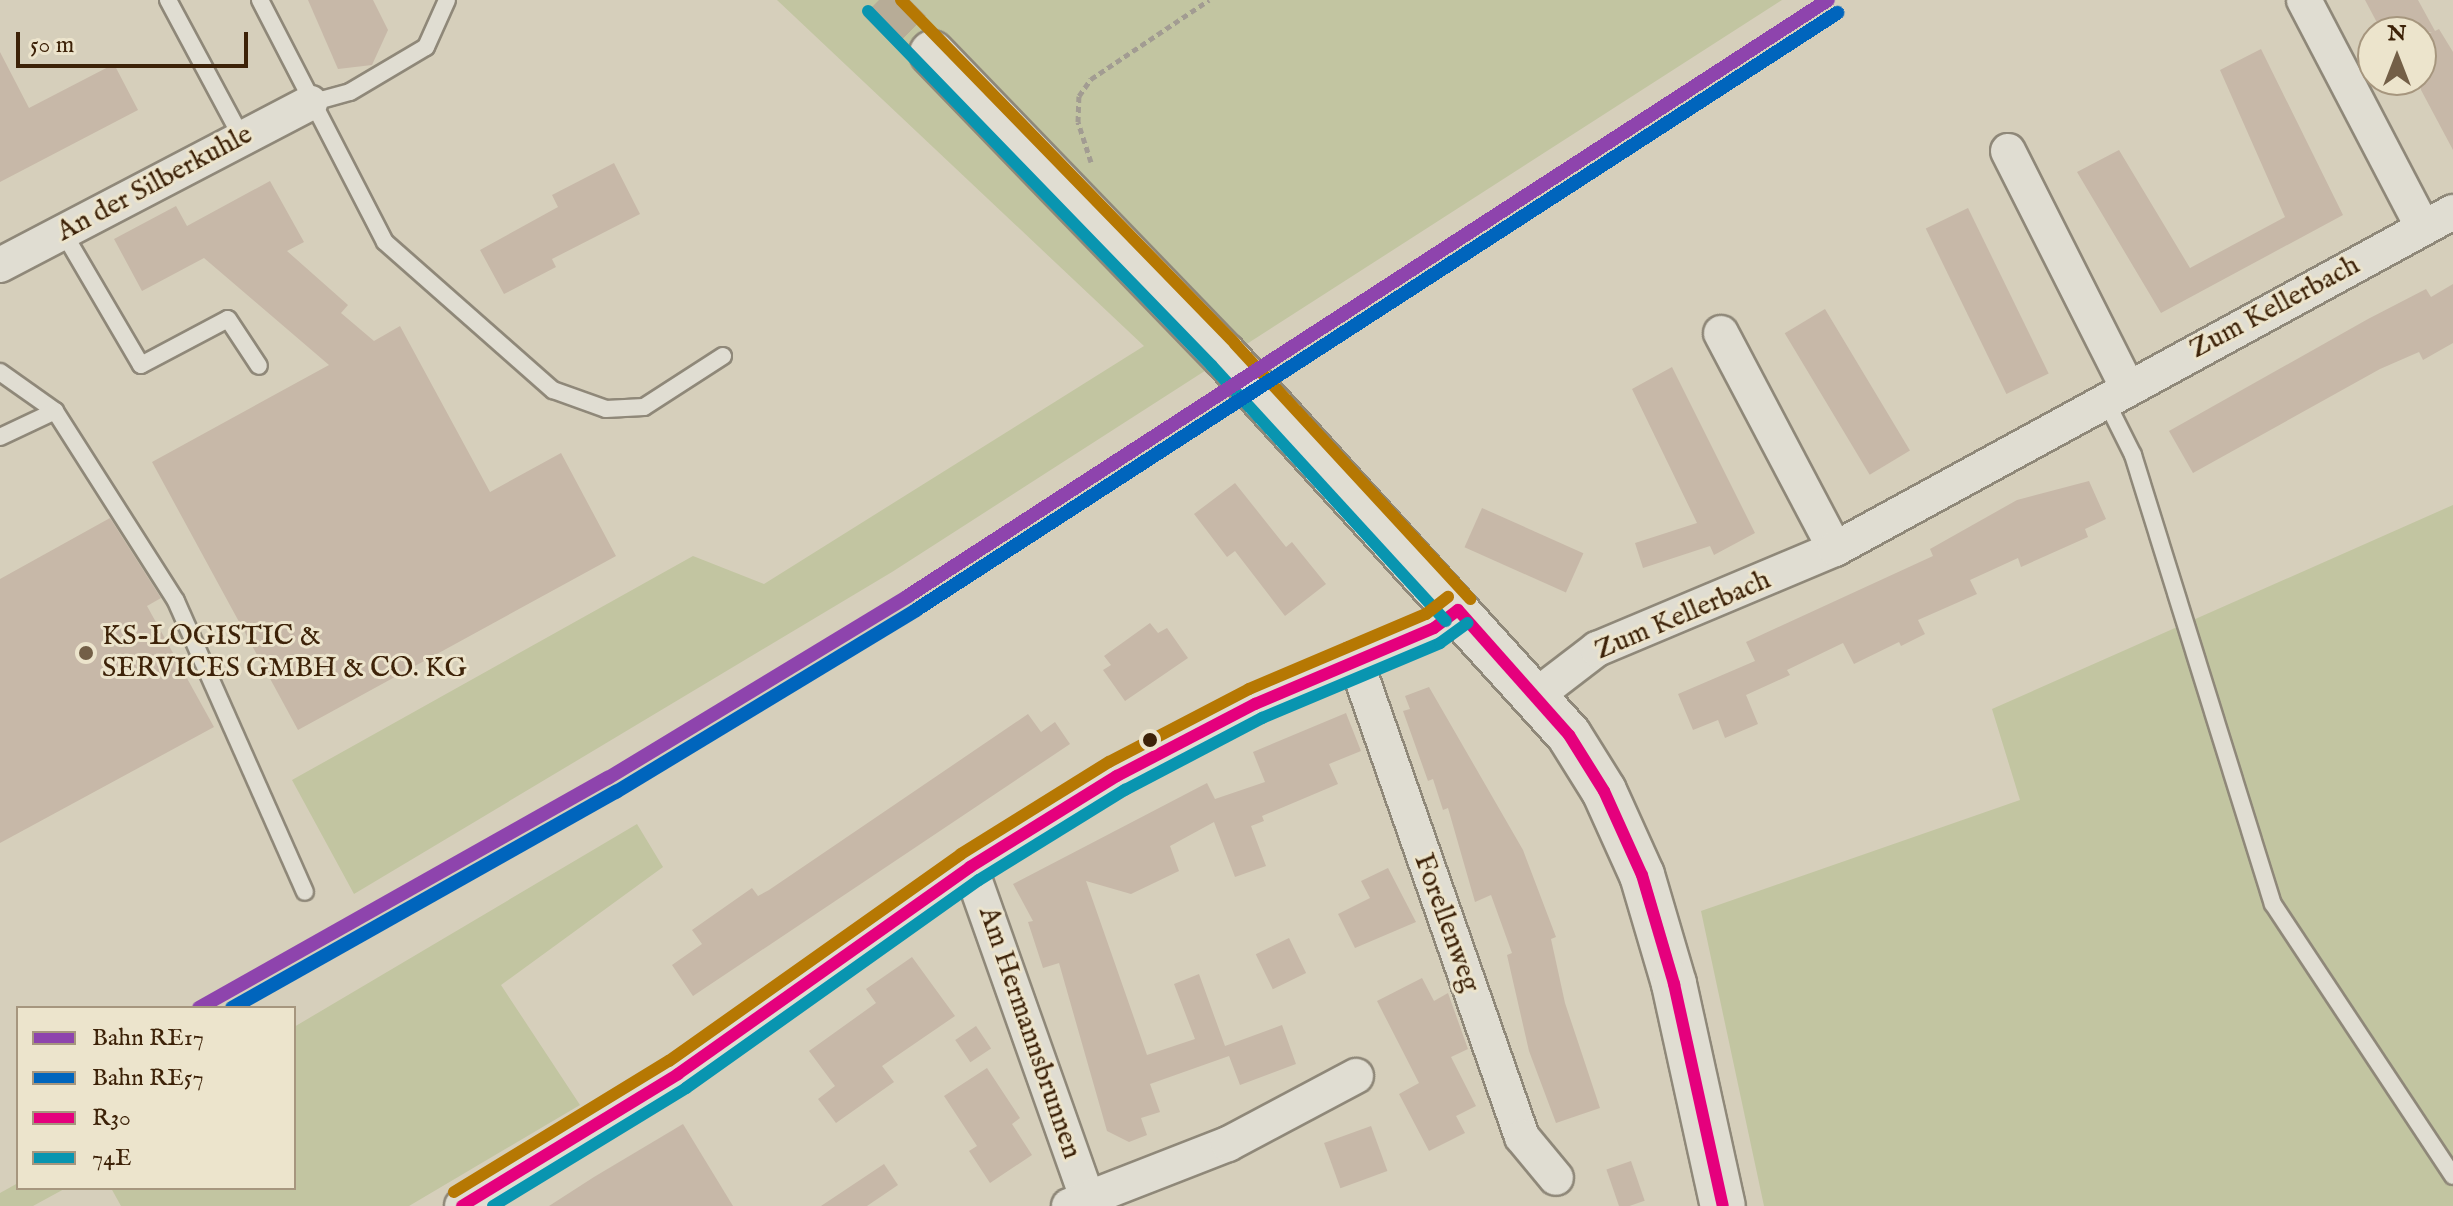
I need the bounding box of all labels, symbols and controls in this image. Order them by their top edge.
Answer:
scale bar [20,16,252,66]
north arrow [2357,16,2437,96]
text: N [2387,20,2407,48]
text: 50 m [30,30,74,61]
street label: An der Silberkuhle [52,118,258,250]
street label: Zum Kellerbach [2184,249,2366,367]
street label: Zum Kellerbach [1590,564,1776,668]
place label: KS-LOGISTIC & SERVICES GMBH & CO. KG [102,620,467,686]
marker: KS-LOGISTIC & SERVICES GMBH & CO. KG [77,644,95,662]
unlabelled marker [1142,732,1158,748]
street label: Forellenweg [1405,849,1487,997]
street label: Am Hermannsbrunnen [970,903,1088,1163]
legend [16,1006,296,1190]
text: Bahn RE17 [92,1023,204,1054]
text: Bahn RE57 [92,1063,204,1094]
text: R30 [92,1103,131,1134]
text: 74E [92,1143,132,1174]

